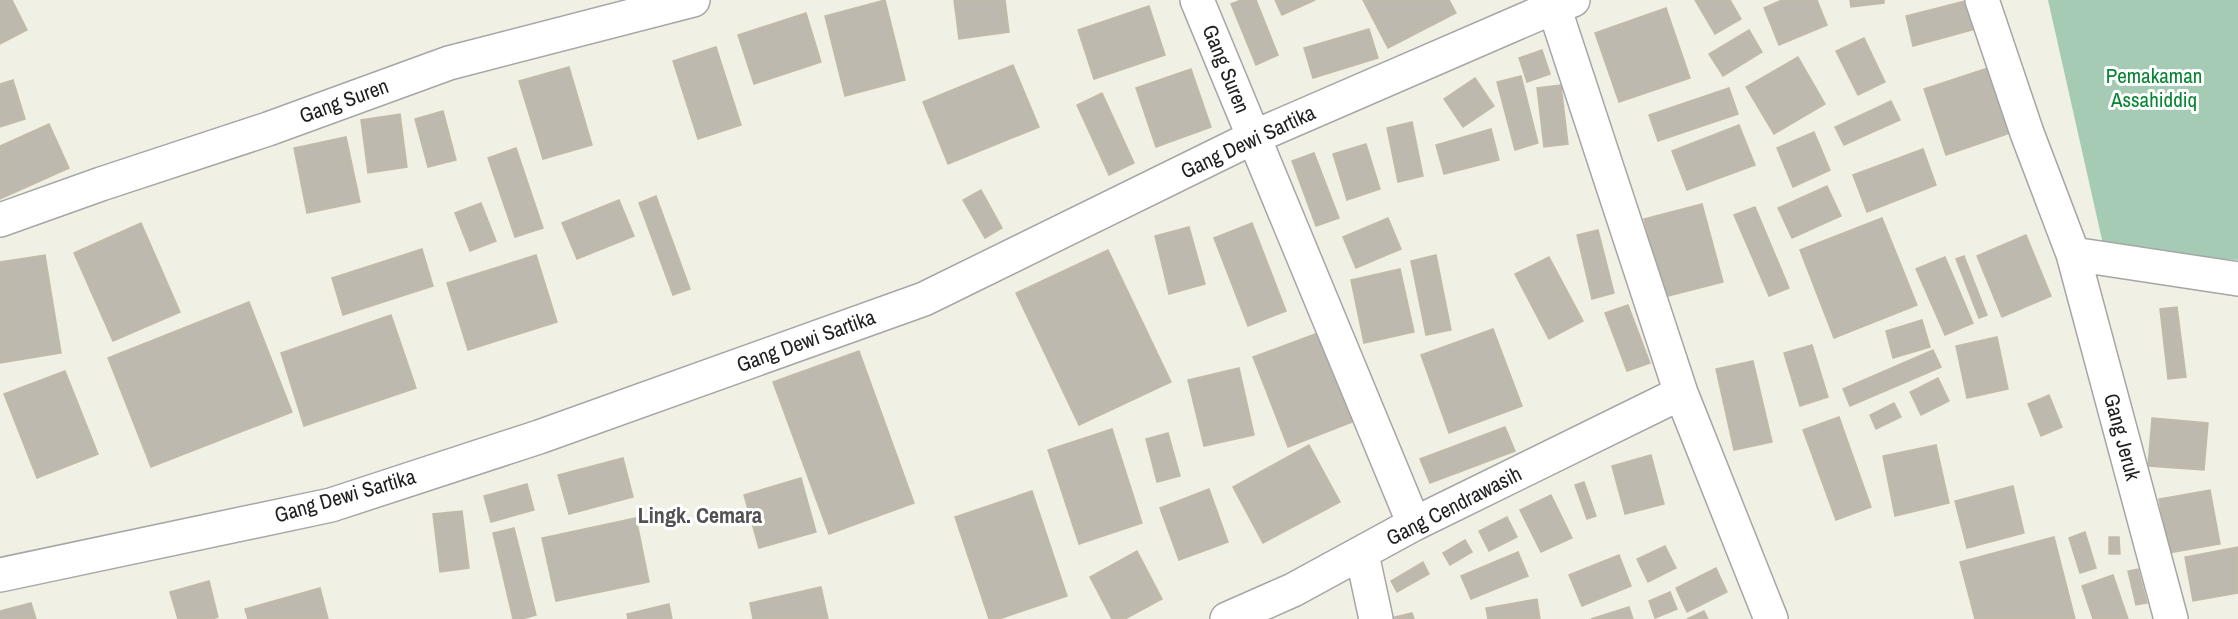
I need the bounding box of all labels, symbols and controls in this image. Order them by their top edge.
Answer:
street label: Gang Suren [1196,20,1257,117]
park label: Pemakaman Assahiddiq [2106,61,2202,114]
street label: Gang Suren [295,71,392,130]
street label: Gang Dewi Sartika [1176,97,1320,185]
street label: Gang Dewi Sartika [733,302,880,379]
street label: Gang Jeruk [2097,390,2148,484]
street label: Gang Cendrawasih [1381,459,1526,552]
street label: Gang Dewi Sartika [271,461,419,530]
district label: Lingk. Cemara [638,500,762,530]

